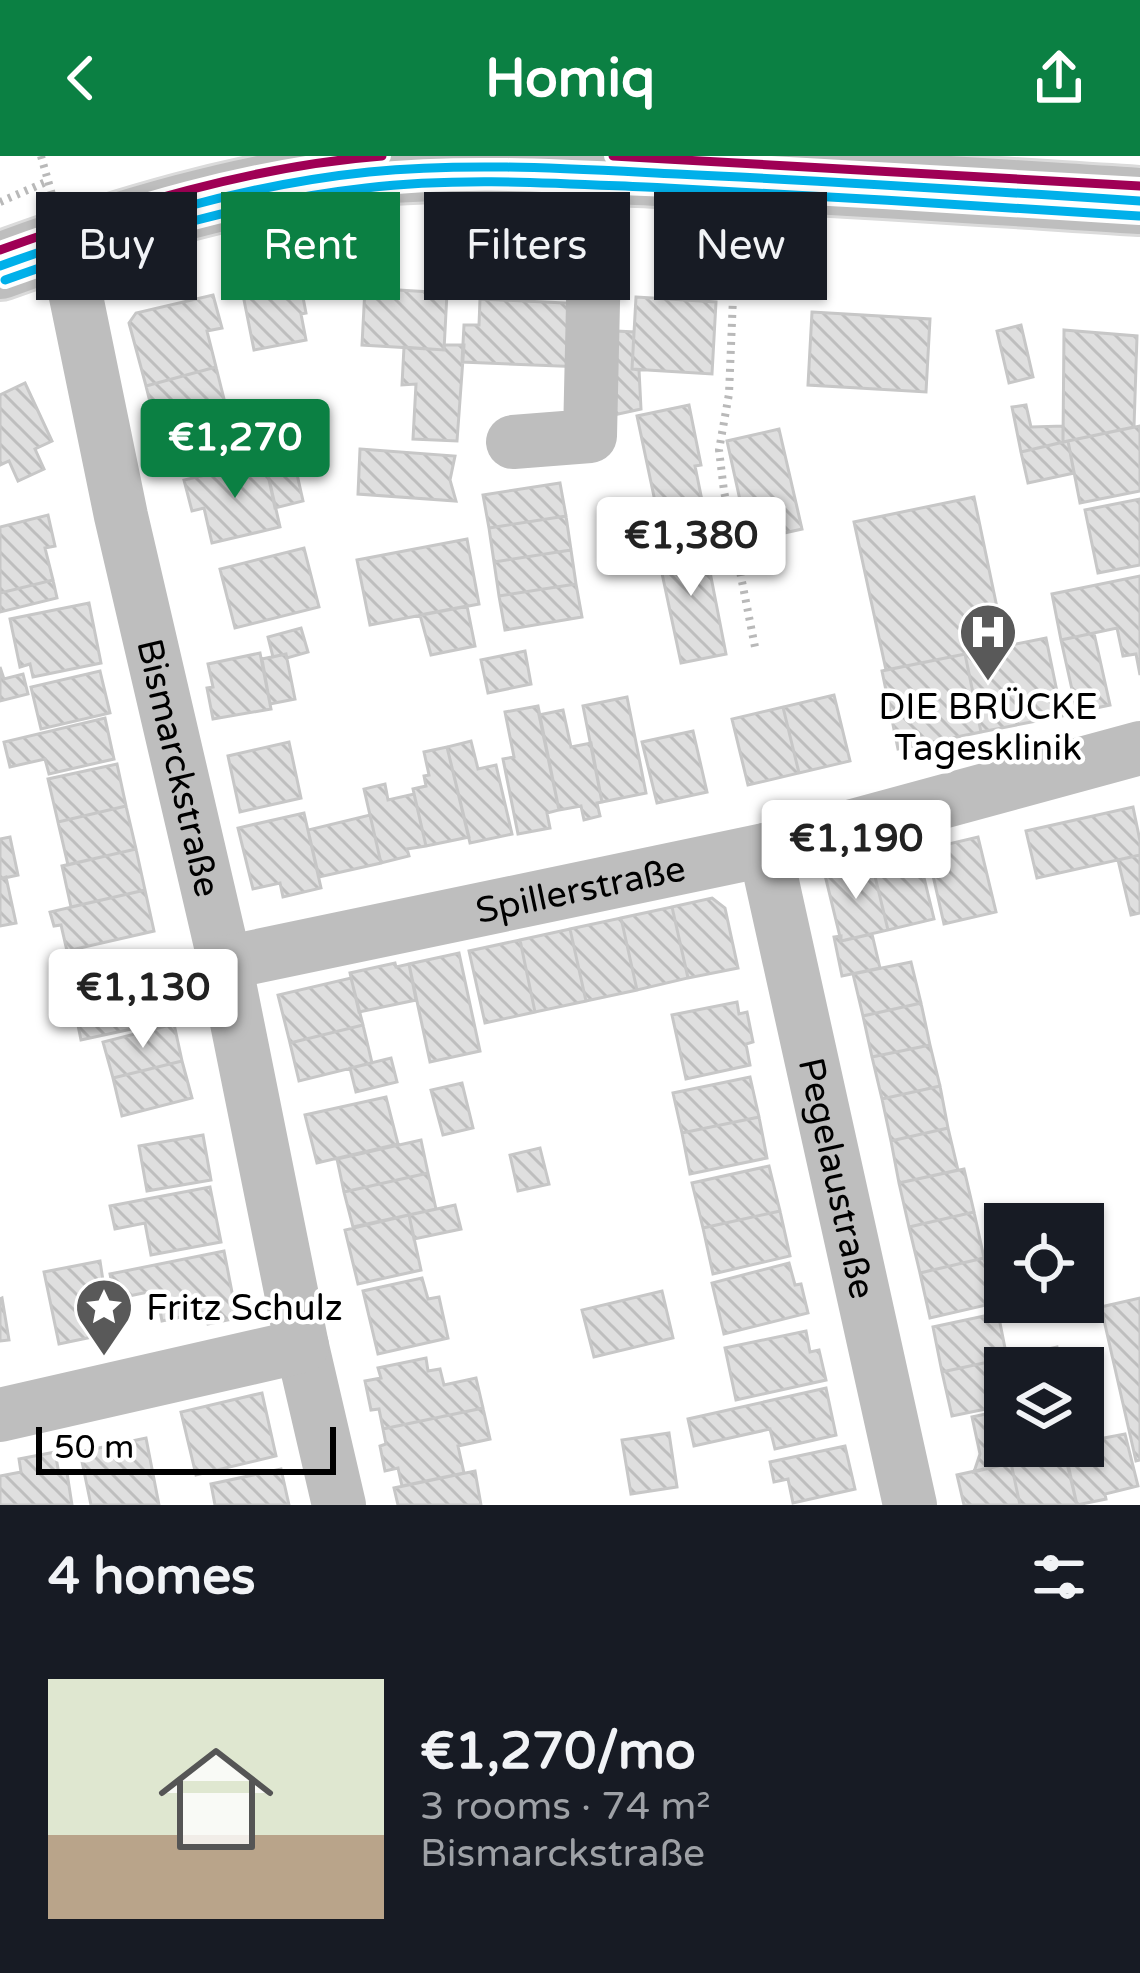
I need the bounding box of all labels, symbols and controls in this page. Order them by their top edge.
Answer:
icon: back [48,45,114,111]
icon: share [1026,45,1092,111]
text: Homiq [485,46,655,111]
chip: Buy [36,192,197,300]
chip: Rent [221,192,400,300]
chip: Filters [424,192,630,300]
chip: New [654,192,827,300]
pin: €1,270 [137,399,333,501]
text: €1,270 [168,414,302,461]
pin: €1,380 [593,497,789,599]
text: €1,380 [624,512,758,559]
hospital icon: DIE BRÜCKE Tagesklinik [957,601,1019,683]
street label: Bismarckstraße [127,635,229,901]
place label: DIE BRÜCKE Tagesklinik [878,686,1098,770]
pin: €1,190 [758,800,954,902]
text: €1,190 [789,815,923,862]
street label: Spillerstraße [472,847,689,933]
pin: €1,130 [45,949,241,1051]
text: €1,130 [76,964,210,1011]
street label: Pegelaustraße [789,1054,884,1303]
map controls [984,1203,1104,1467]
button: locate [984,1203,1104,1323]
place icon: Fritz Schulz [73,1276,135,1358]
place label: Fritz Schulz [146,1287,343,1330]
button: layers [984,1347,1104,1467]
scale bar [36,1421,336,1474]
text: 50 m [54,1428,134,1467]
icon: filters [1026,1544,1092,1610]
text: 4 homes [48,1546,256,1608]
text: €1,270/mo [420,1721,696,1783]
icon: home [144,1727,288,1871]
text: 3 rooms · 74 m² [420,1783,711,1830]
text: Bismarckstraße [420,1830,705,1877]

